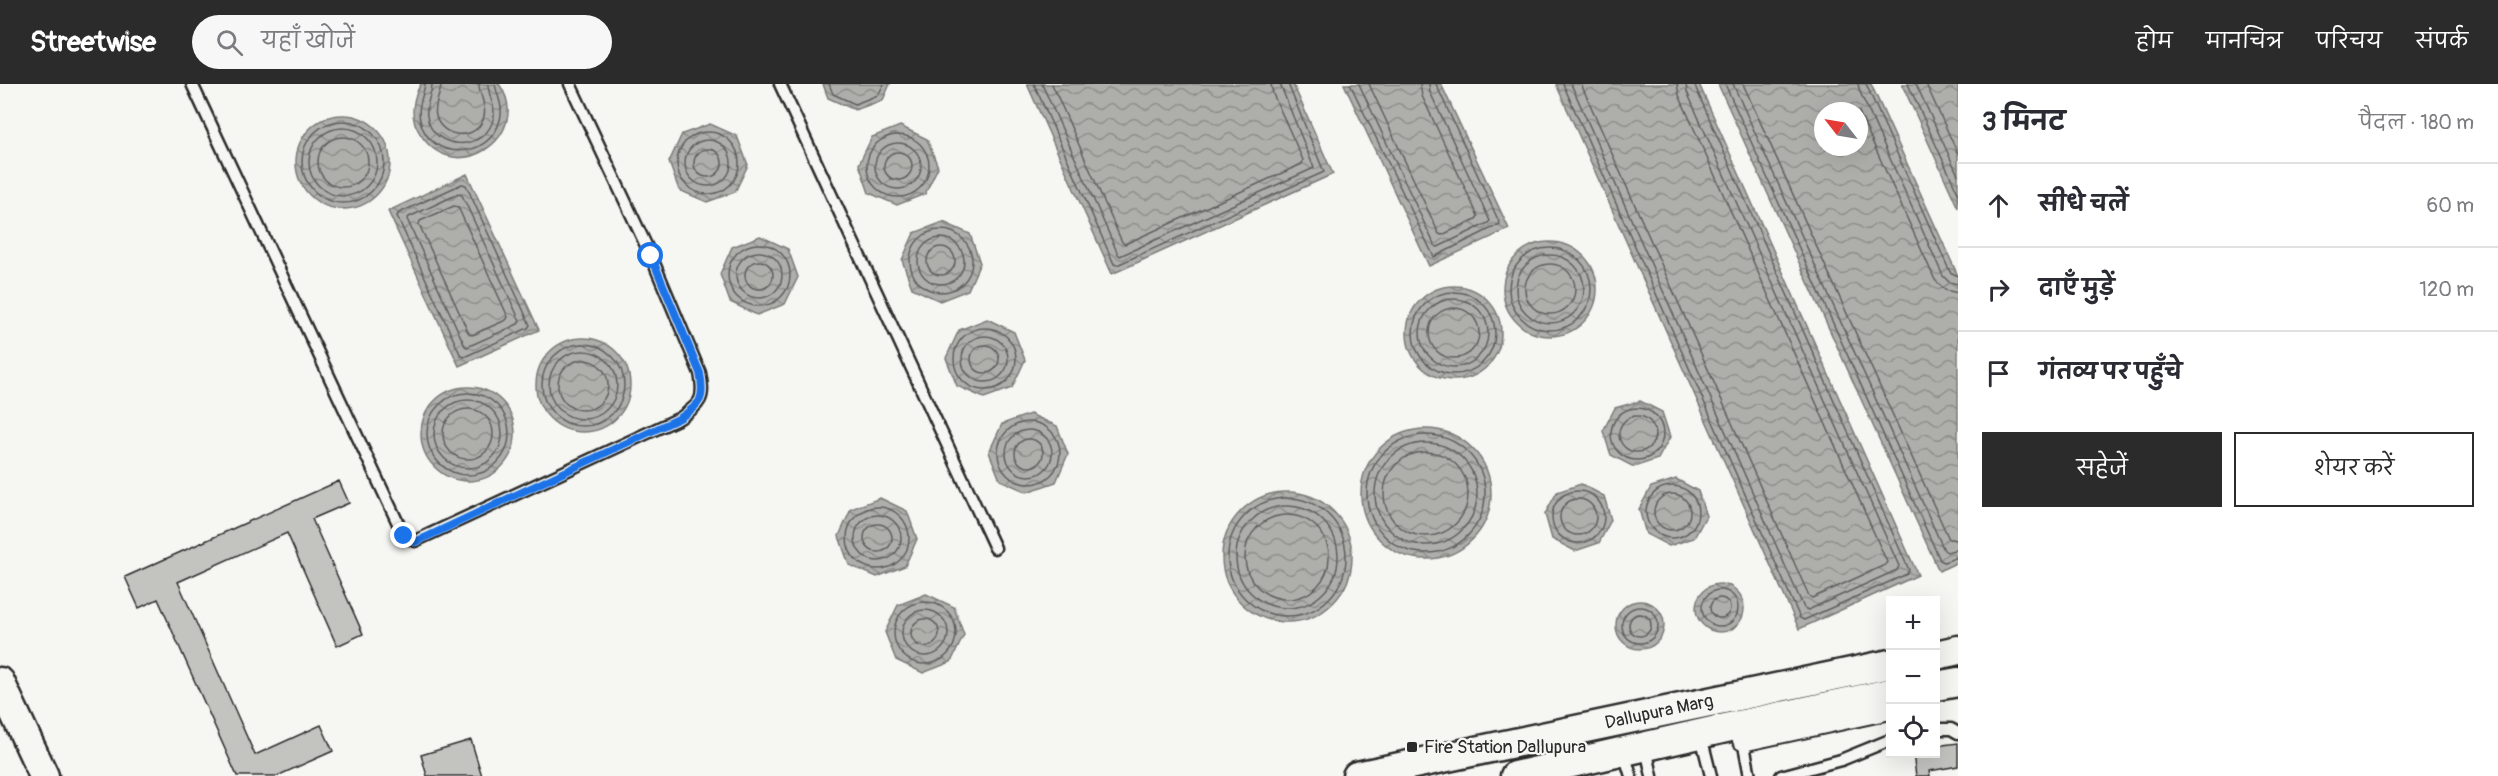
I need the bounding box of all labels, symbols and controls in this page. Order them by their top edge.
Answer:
search box [192,15,612,69]
text: Streetwise [30,25,156,60]
icon: search [213,26,246,59]
text: यहाँ खोजें [261,27,355,55]
text: होम [2136,28,2173,55]
text: मानचित्र [2206,28,2283,55]
text: परिचय [2316,28,2382,55]
text: संपर्क [2415,28,2468,55]
north arrow [1814,102,1868,156]
text: 3 मिनट [1982,106,2065,138]
text: पैदल · 180 m [2359,110,2474,135]
icon: ahead [1982,189,2015,222]
text: सीधे चलें [2039,190,2128,218]
text: 60 m [2427,193,2474,218]
route start [637,242,663,268]
icon: right [1982,273,2015,306]
text: दाएँ मुड़ें [2039,274,2115,302]
text: 120 m [2419,277,2474,302]
icon: arrive [1982,357,2015,390]
text: गंतव्य पर पहुँचे [2039,358,2182,386]
button: सहेजें [1982,432,2222,507]
button: शेयर करें [2234,432,2474,507]
route end [390,522,416,548]
map controls [1886,596,1940,758]
button: + [1886,596,1940,650]
button: − [1886,650,1940,704]
street label: Dallupura Marg [1603,689,1715,735]
button: locate [1886,704,1940,758]
place label: Fire Station Dallupura [1424,736,1586,759]
marker: Fire Station Dallupura [1405,740,1419,754]

